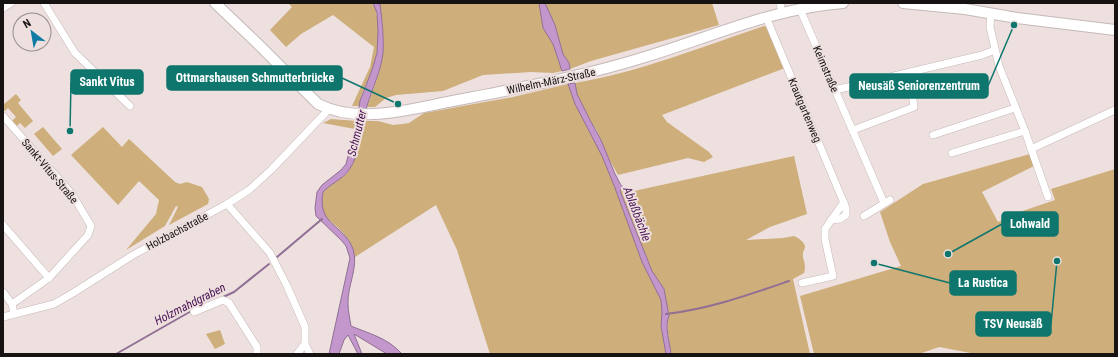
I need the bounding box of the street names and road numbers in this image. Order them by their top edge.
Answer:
street label: Keimstraße [810,44,841,94]
street label: Wilhelm-März-Straße [506,66,597,97]
street label: Krautgartenweg [785,76,824,144]
street label: Sankt-Vitus-Straße [19,136,80,206]
street label: Holzbachstraße [144,210,210,253]

